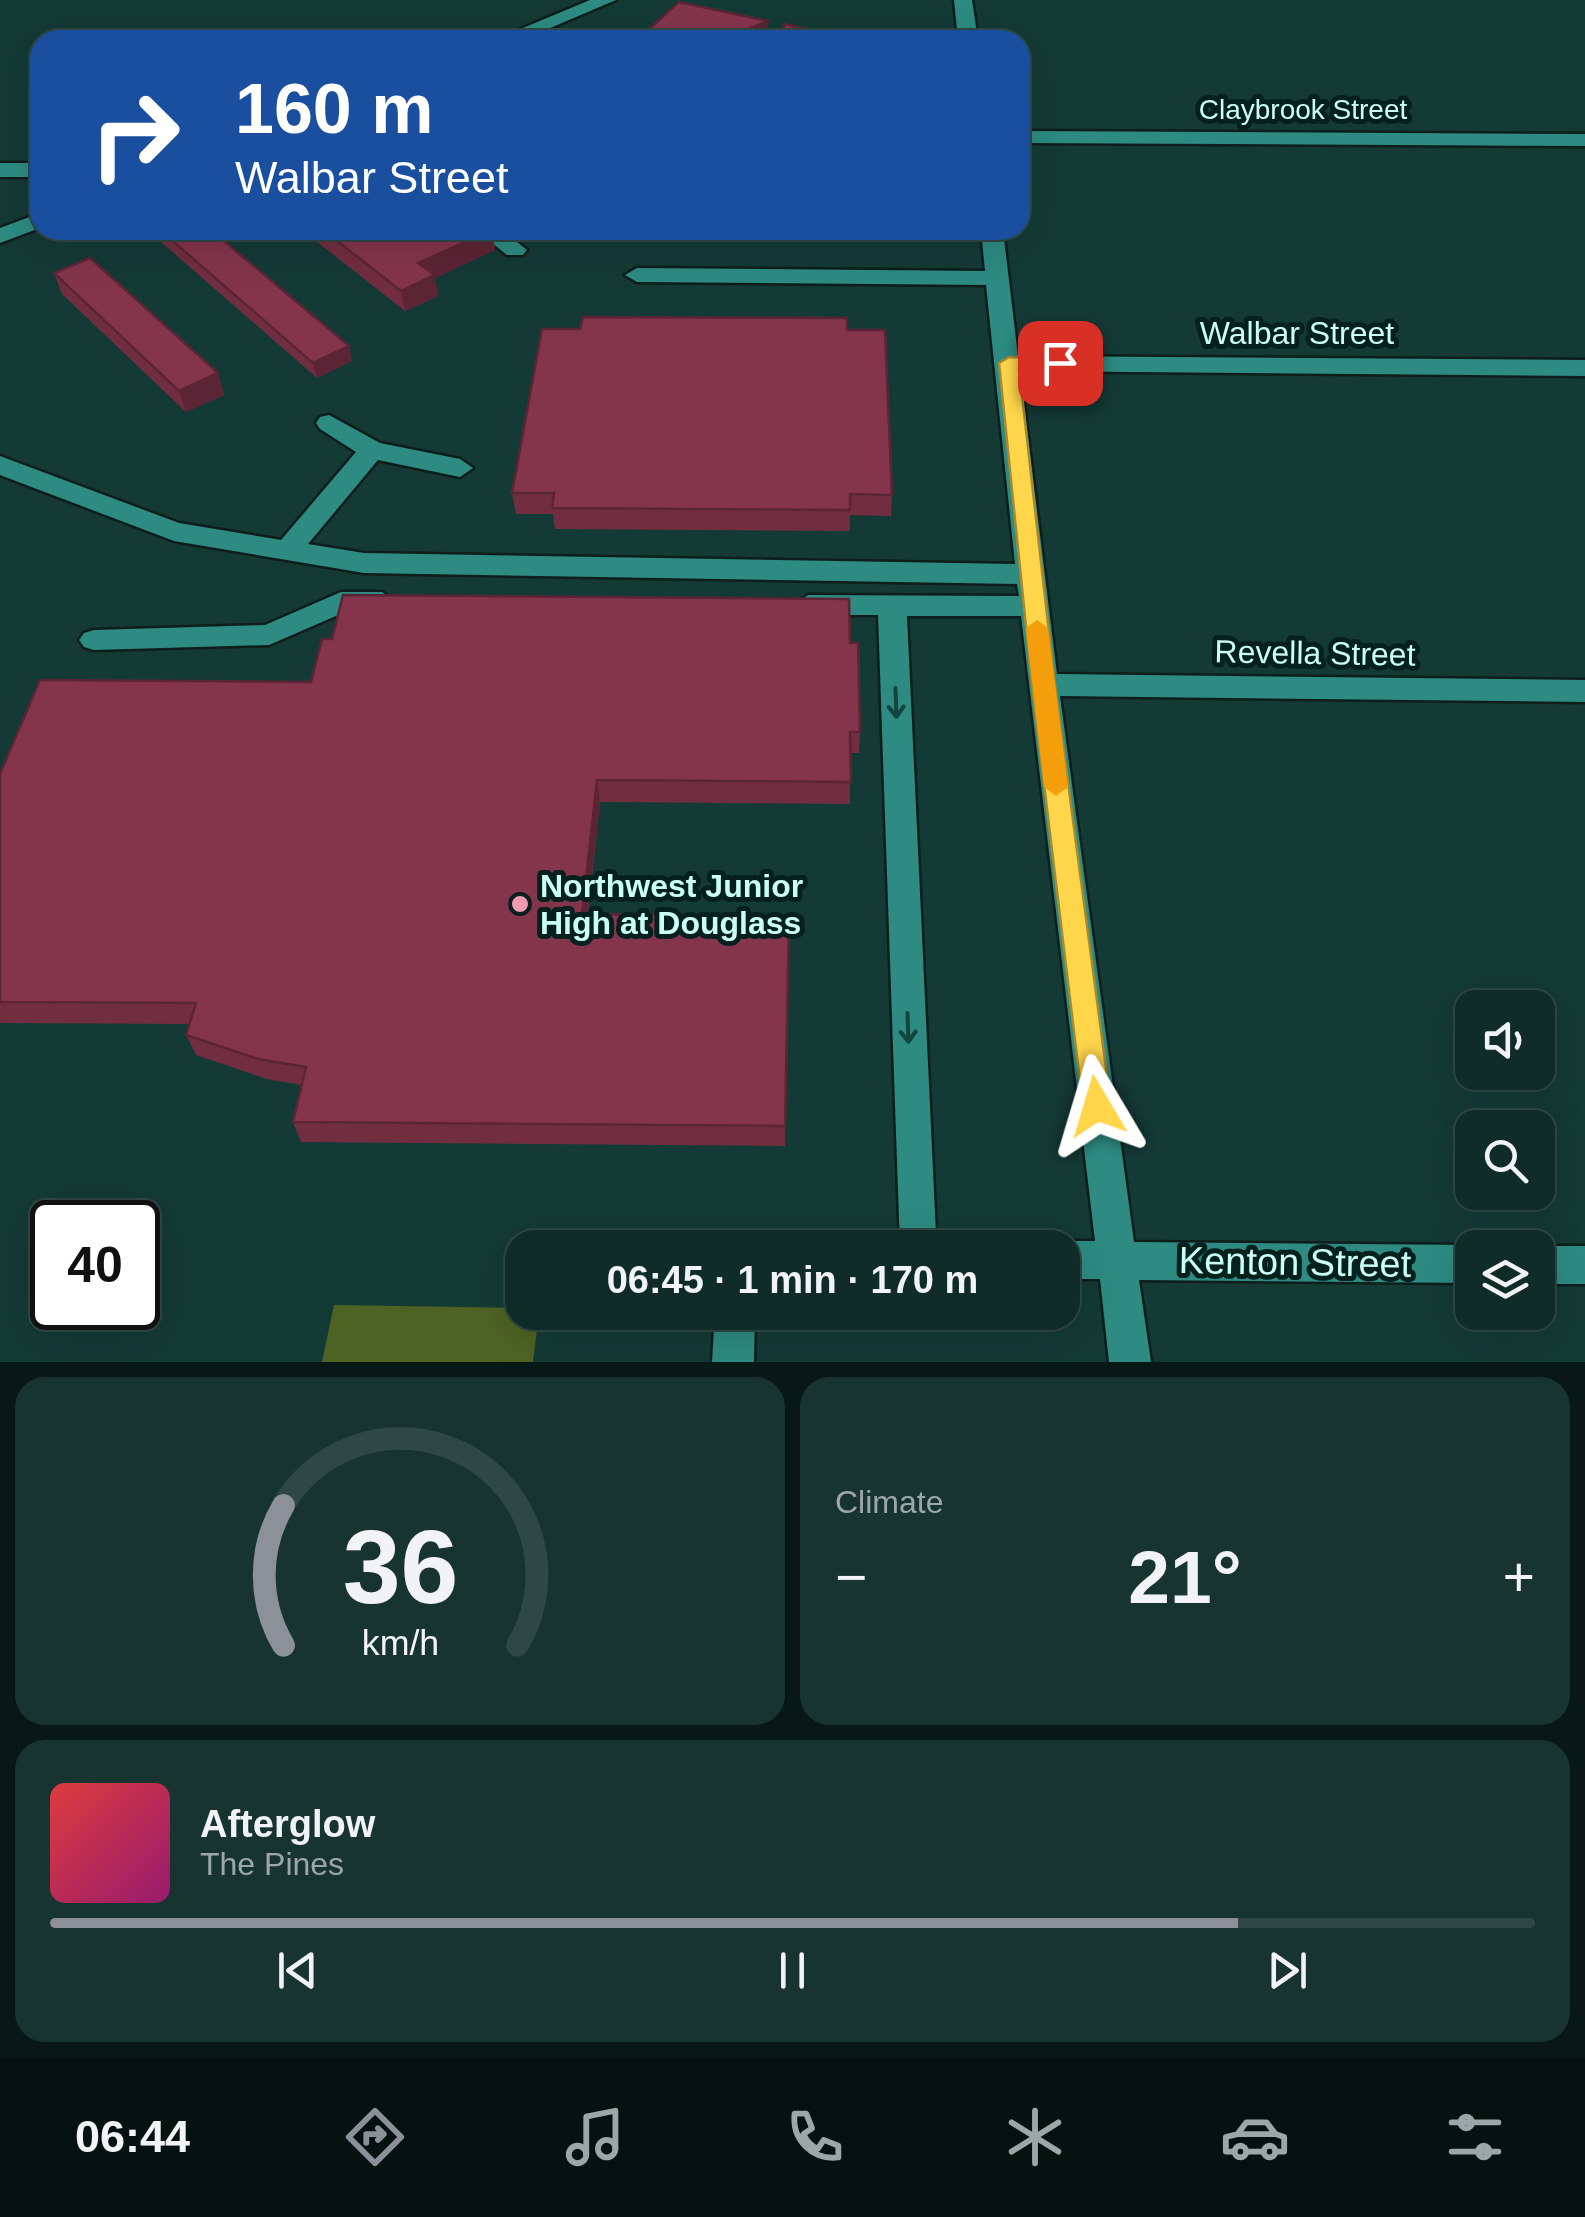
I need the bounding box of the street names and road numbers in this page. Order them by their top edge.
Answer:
street label: Claybrook Street [1199,94,1407,125]
street label: Walbar Street [1200,315,1394,351]
street label: Revella Street [1214,633,1416,673]
street label: Kenton Street [1178,1239,1412,1285]

